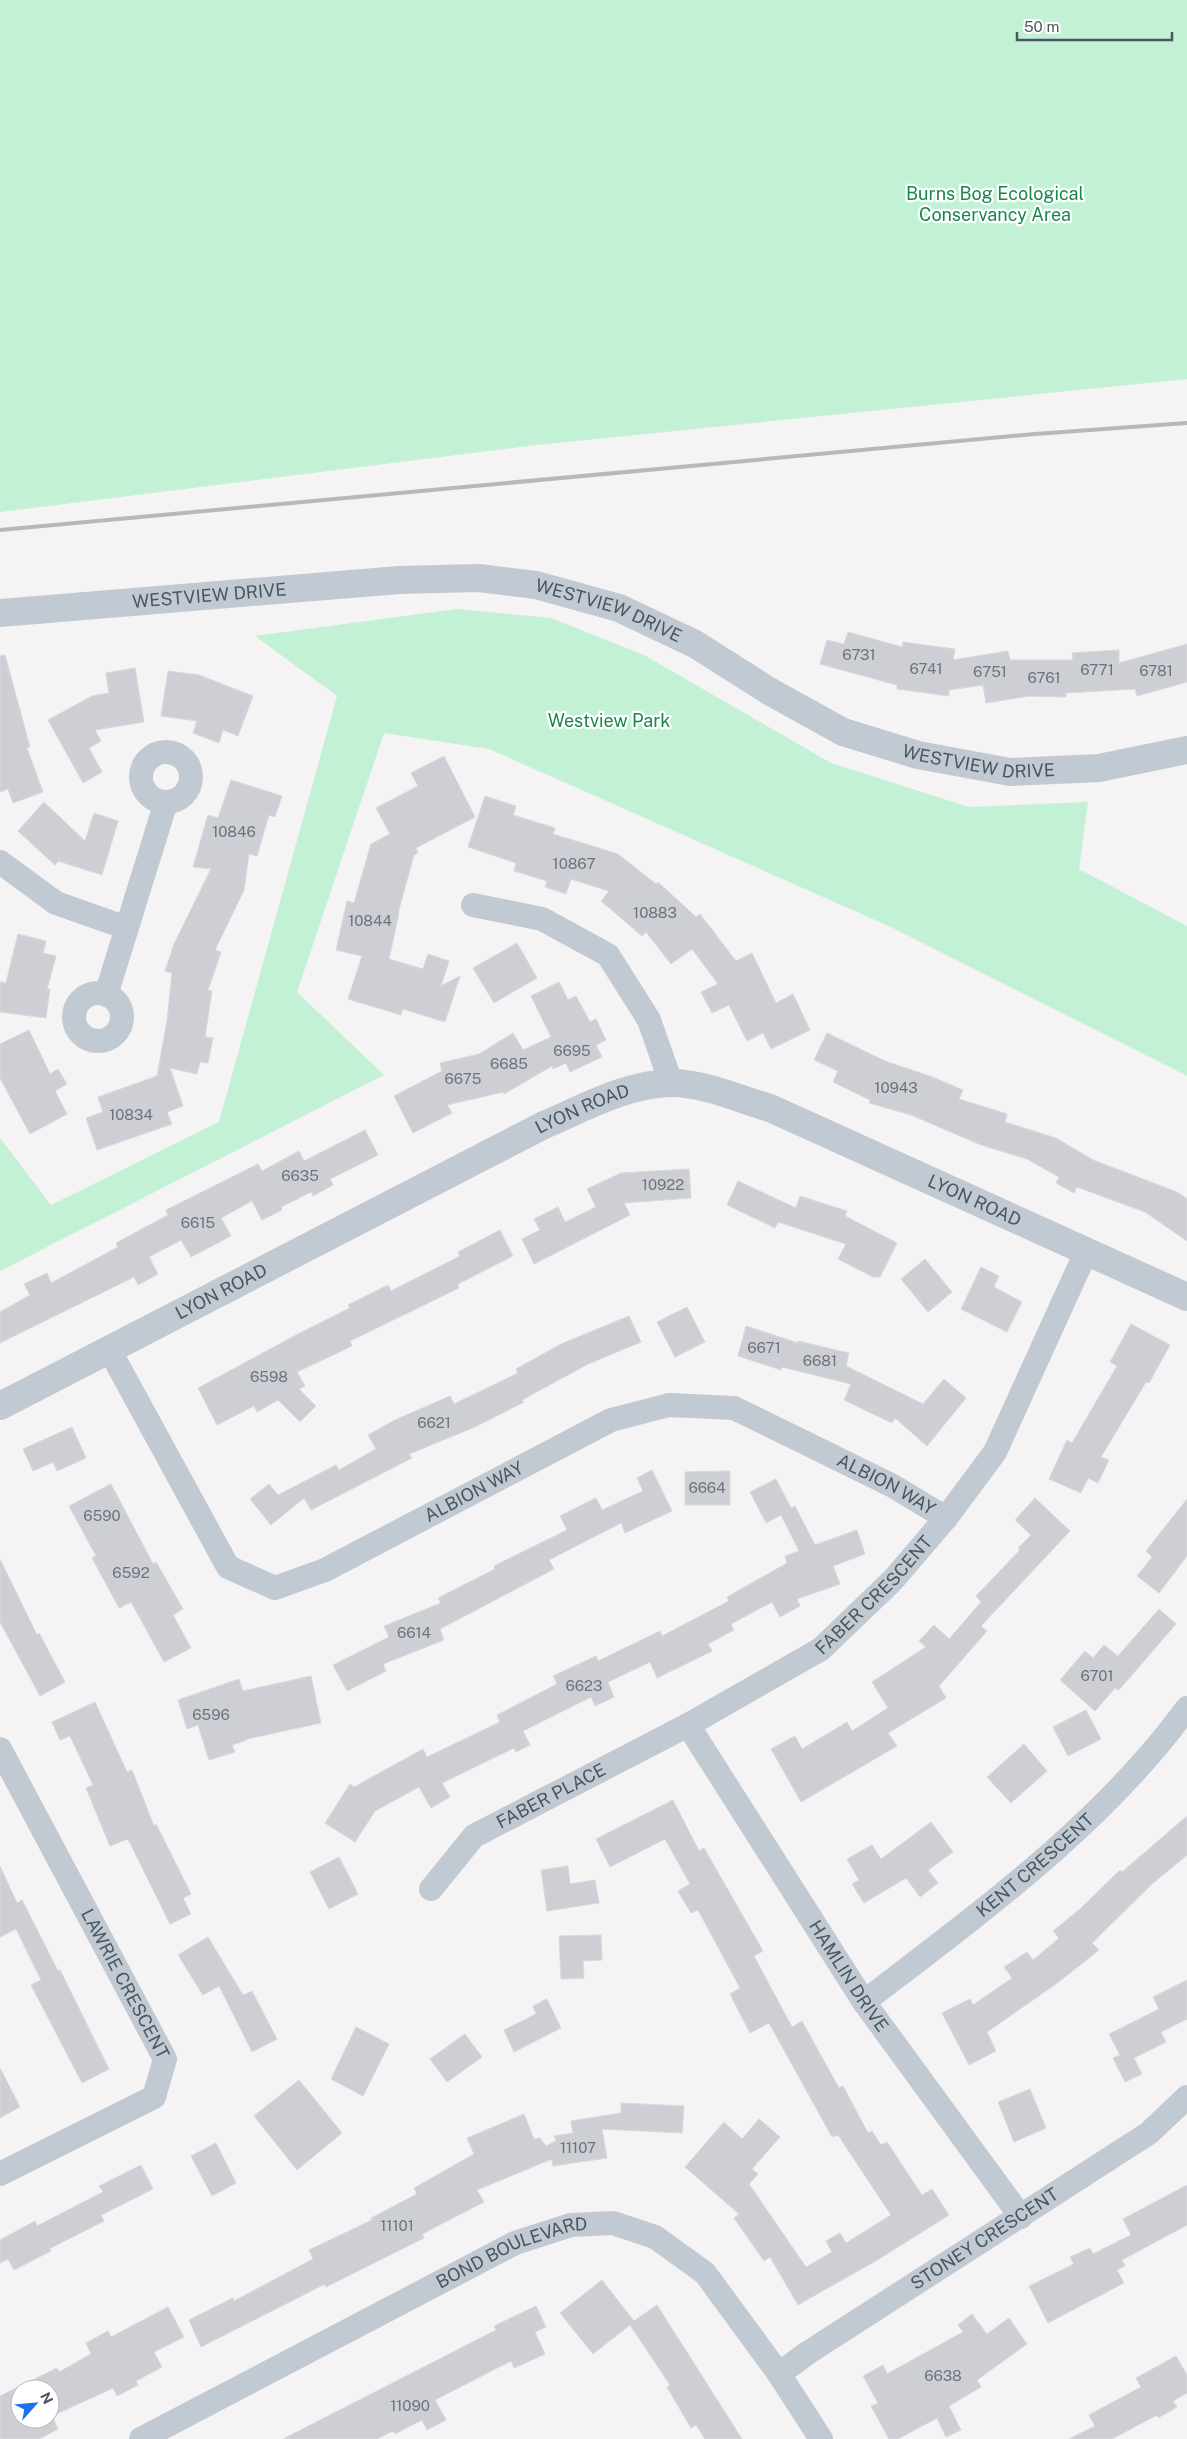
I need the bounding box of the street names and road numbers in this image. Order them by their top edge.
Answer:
street label: WESTVIEW DRIVE [533,574,685,646]
street label: WESTVIEW DRIVE [131,578,287,612]
street label: WESTVIEW DRIVE [900,740,1055,783]
street label: LYON ROAD [531,1079,632,1138]
street label: LYON ROAD [925,1170,1025,1230]
street label: LYON ROAD [172,1259,270,1324]
street label: ALBION WAY [834,1449,939,1519]
street label: ALBION WAY [421,1457,527,1526]
street label: FABER CRESCENT [811,1531,936,1659]
street label: FABER PLACE [493,1759,609,1833]
street label: KENT CRESCENT [972,1809,1098,1921]
street label: LAWRIE CRESCENT [77,1905,174,2063]
street label: HAMLIN DRIVE [805,1916,893,2036]
street label: STONEY CRESCENT [907,2183,1062,2294]
street label: BOND BOULEVARD [432,2213,588,2292]

